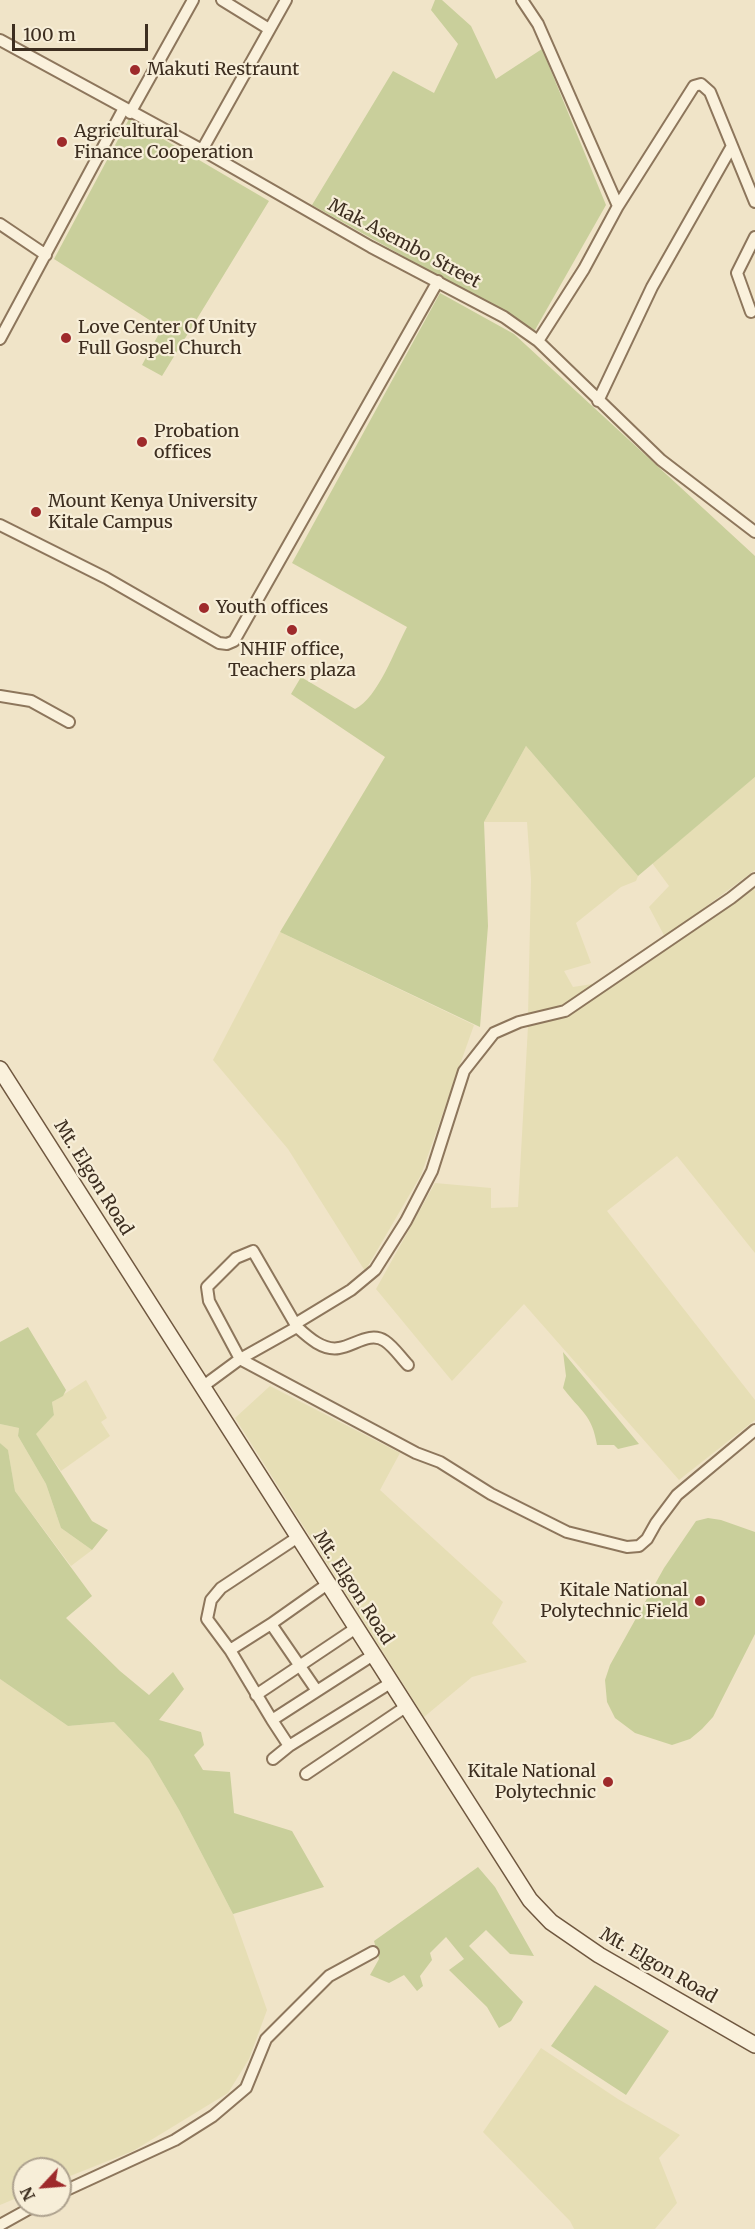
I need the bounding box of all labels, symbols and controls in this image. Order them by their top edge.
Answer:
scale bar [15,12,152,50]
text: 100 m [23,23,76,46]
place label: Makuti Restraunt [147,59,299,81]
marker: Makuti Restraunt [128,63,142,77]
place label: Agricultural Finance Cooperation [74,121,253,164]
marker: Agricultural Finance Cooperation [55,135,69,149]
street label: Mak Asembo Street [324,195,484,293]
place label: Love Center Of Unity Full Gospel Church [78,317,257,360]
marker: Love Center Of Unity Full Gospel Church [59,331,73,345]
place label: Probation offices [154,421,239,464]
marker: Probation offices [135,435,149,449]
place label: Mount Kenya University Kitale Campus [48,491,258,534]
marker: Mount Kenya University Kitale Campus [29,505,43,519]
place label: Youth offices [216,597,328,619]
marker: Youth offices [197,601,211,615]
marker: NHIF office, Teachers plaza [285,623,299,637]
place label: NHIF office, Teachers plaza [228,639,356,682]
street label: Mt. Elgon Road [49,1117,137,1239]
street label: Mt. Elgon Road [308,1527,398,1649]
place label: Kitale National Polytechnic Field [540,1580,688,1622]
marker: Kitale National Polytechnic Field [693,1594,707,1608]
place label: Kitale National Polytechnic [467,1761,596,1804]
marker: Kitale National Polytechnic [601,1775,615,1789]
street label: Mt. Elgon Road [596,1924,720,2008]
north arrow [12,2157,72,2217]
text: N [16,2184,39,2204]

